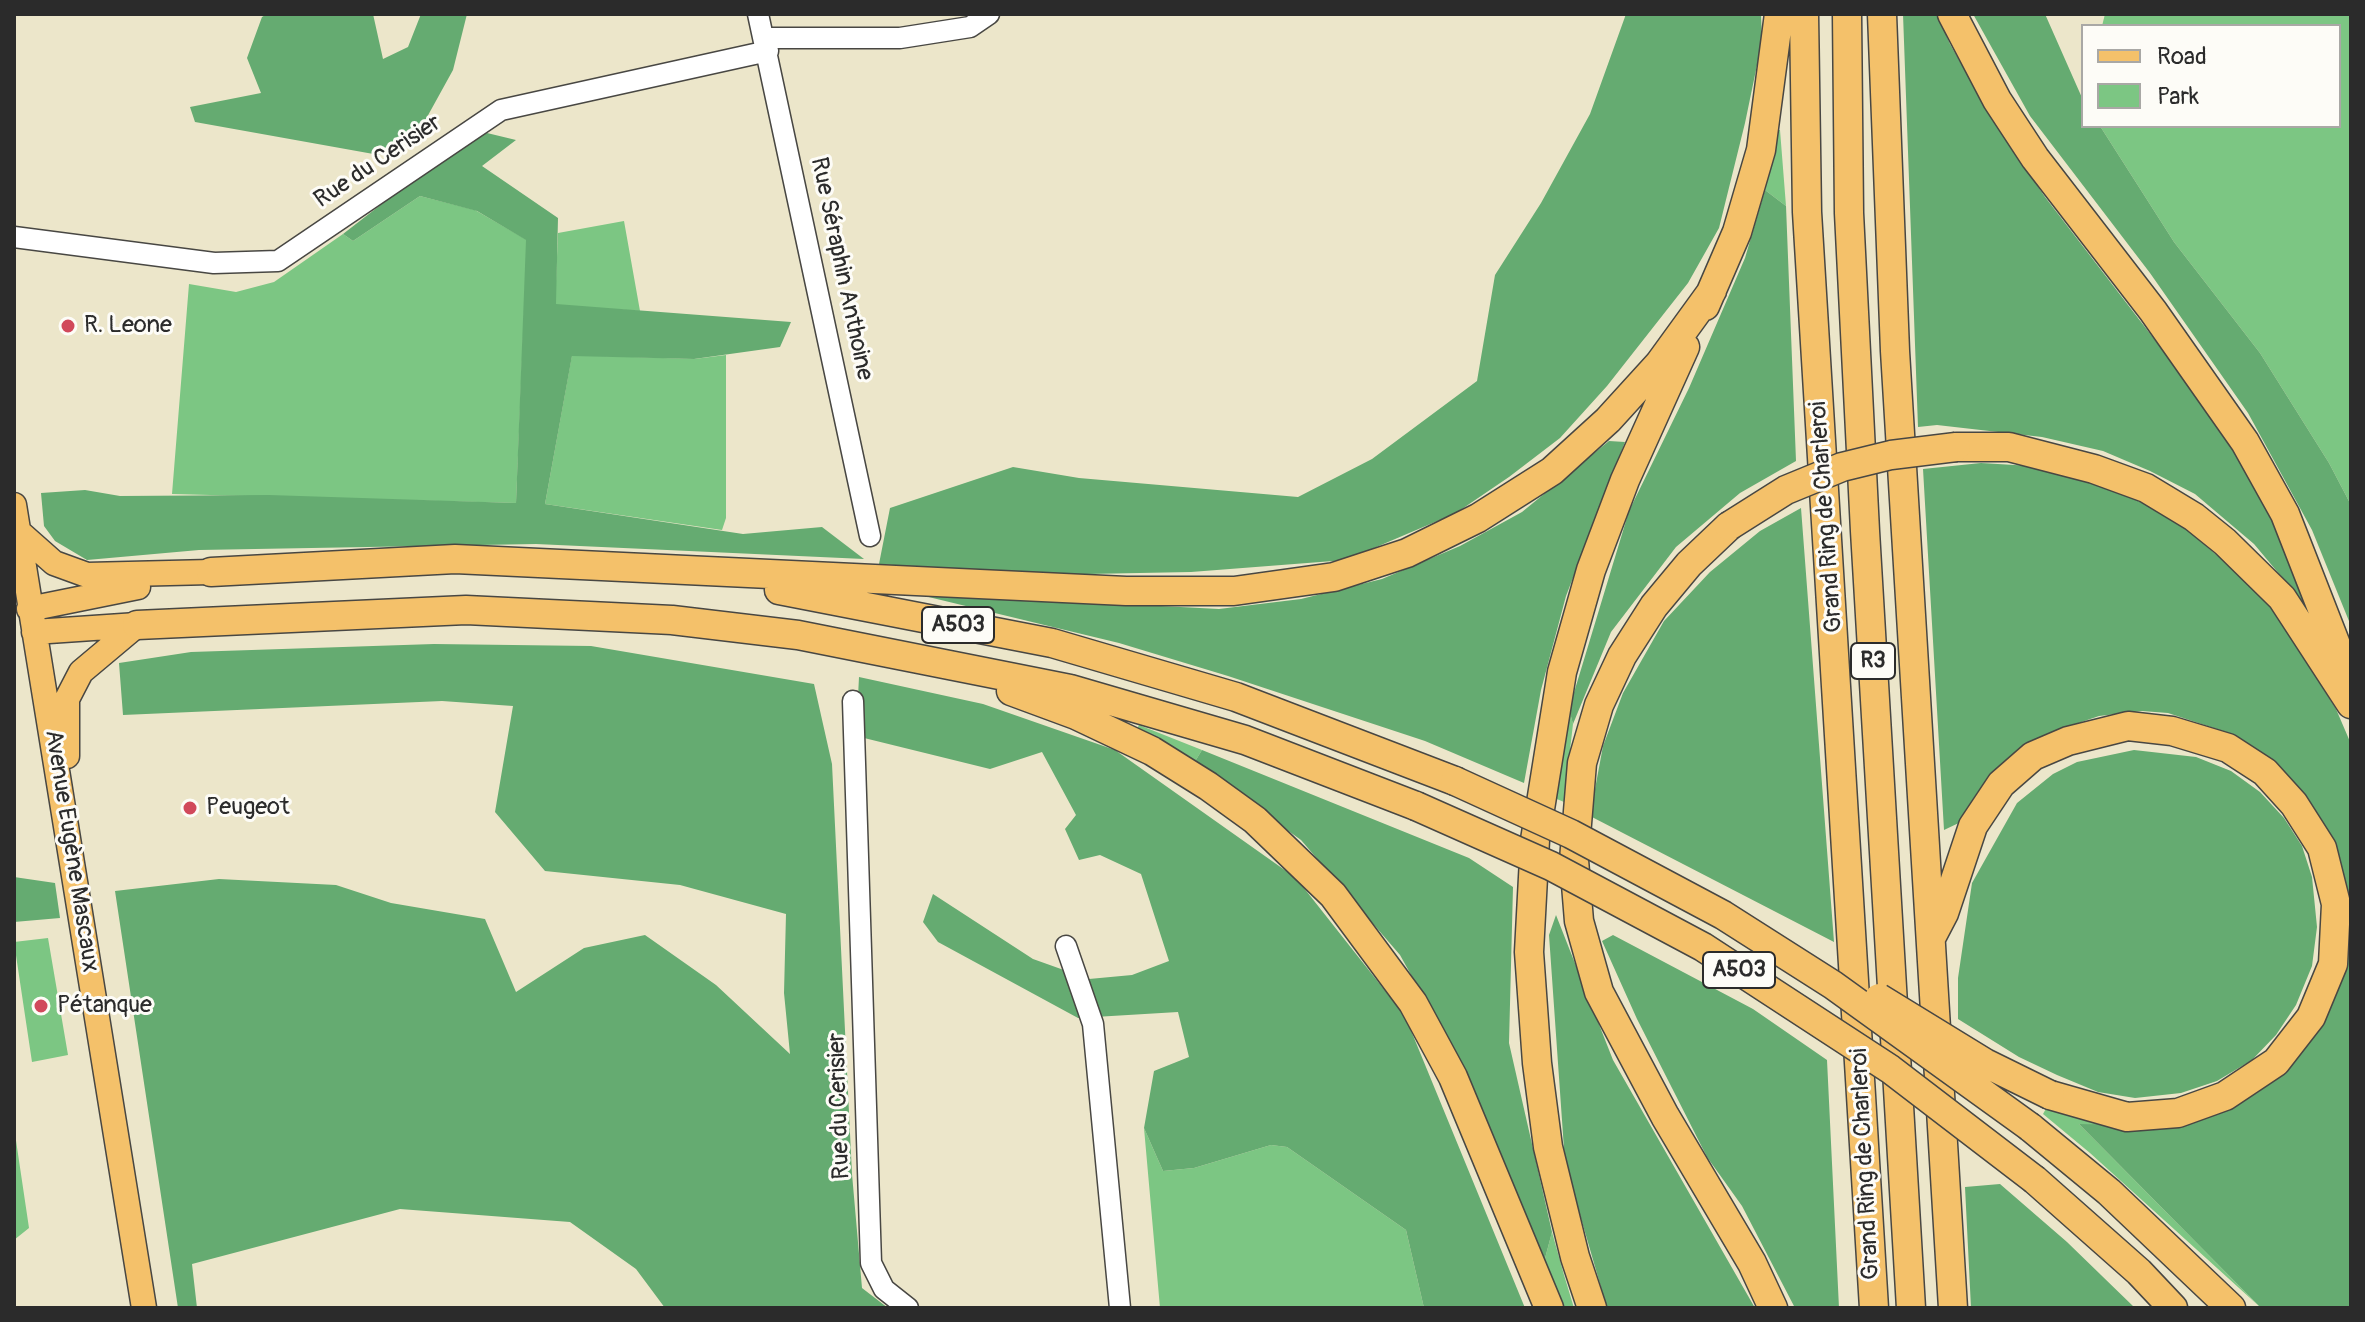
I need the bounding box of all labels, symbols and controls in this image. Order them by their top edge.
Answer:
legend [2081,24,2341,128]
text: Road [2157,42,2207,71]
text: Park [2157,82,2199,111]
street label: Rue du Cerisier [309,109,447,215]
street label: Rue Séraphin Anthoine [803,155,879,383]
place label: R. Leone [84,312,172,340]
marker: R. Leone [59,317,77,335]
street label: Grand Ring de Charleroi [1805,400,1849,634]
road number: A503 [922,607,994,643]
road number: R3 [1851,643,1895,679]
street label: Avenue Eugène Mascaux [38,728,104,974]
place label: Peugeot [206,794,290,822]
marker: Peugeot [181,799,199,817]
road number: A503 [1703,952,1775,988]
place label: Pétanque [57,992,152,1020]
marker: Pétanque [32,997,50,1015]
street label: Rue du Cerisier [823,1032,857,1180]
street label: Grand Ring de Charleroi [1846,1047,1886,1281]

